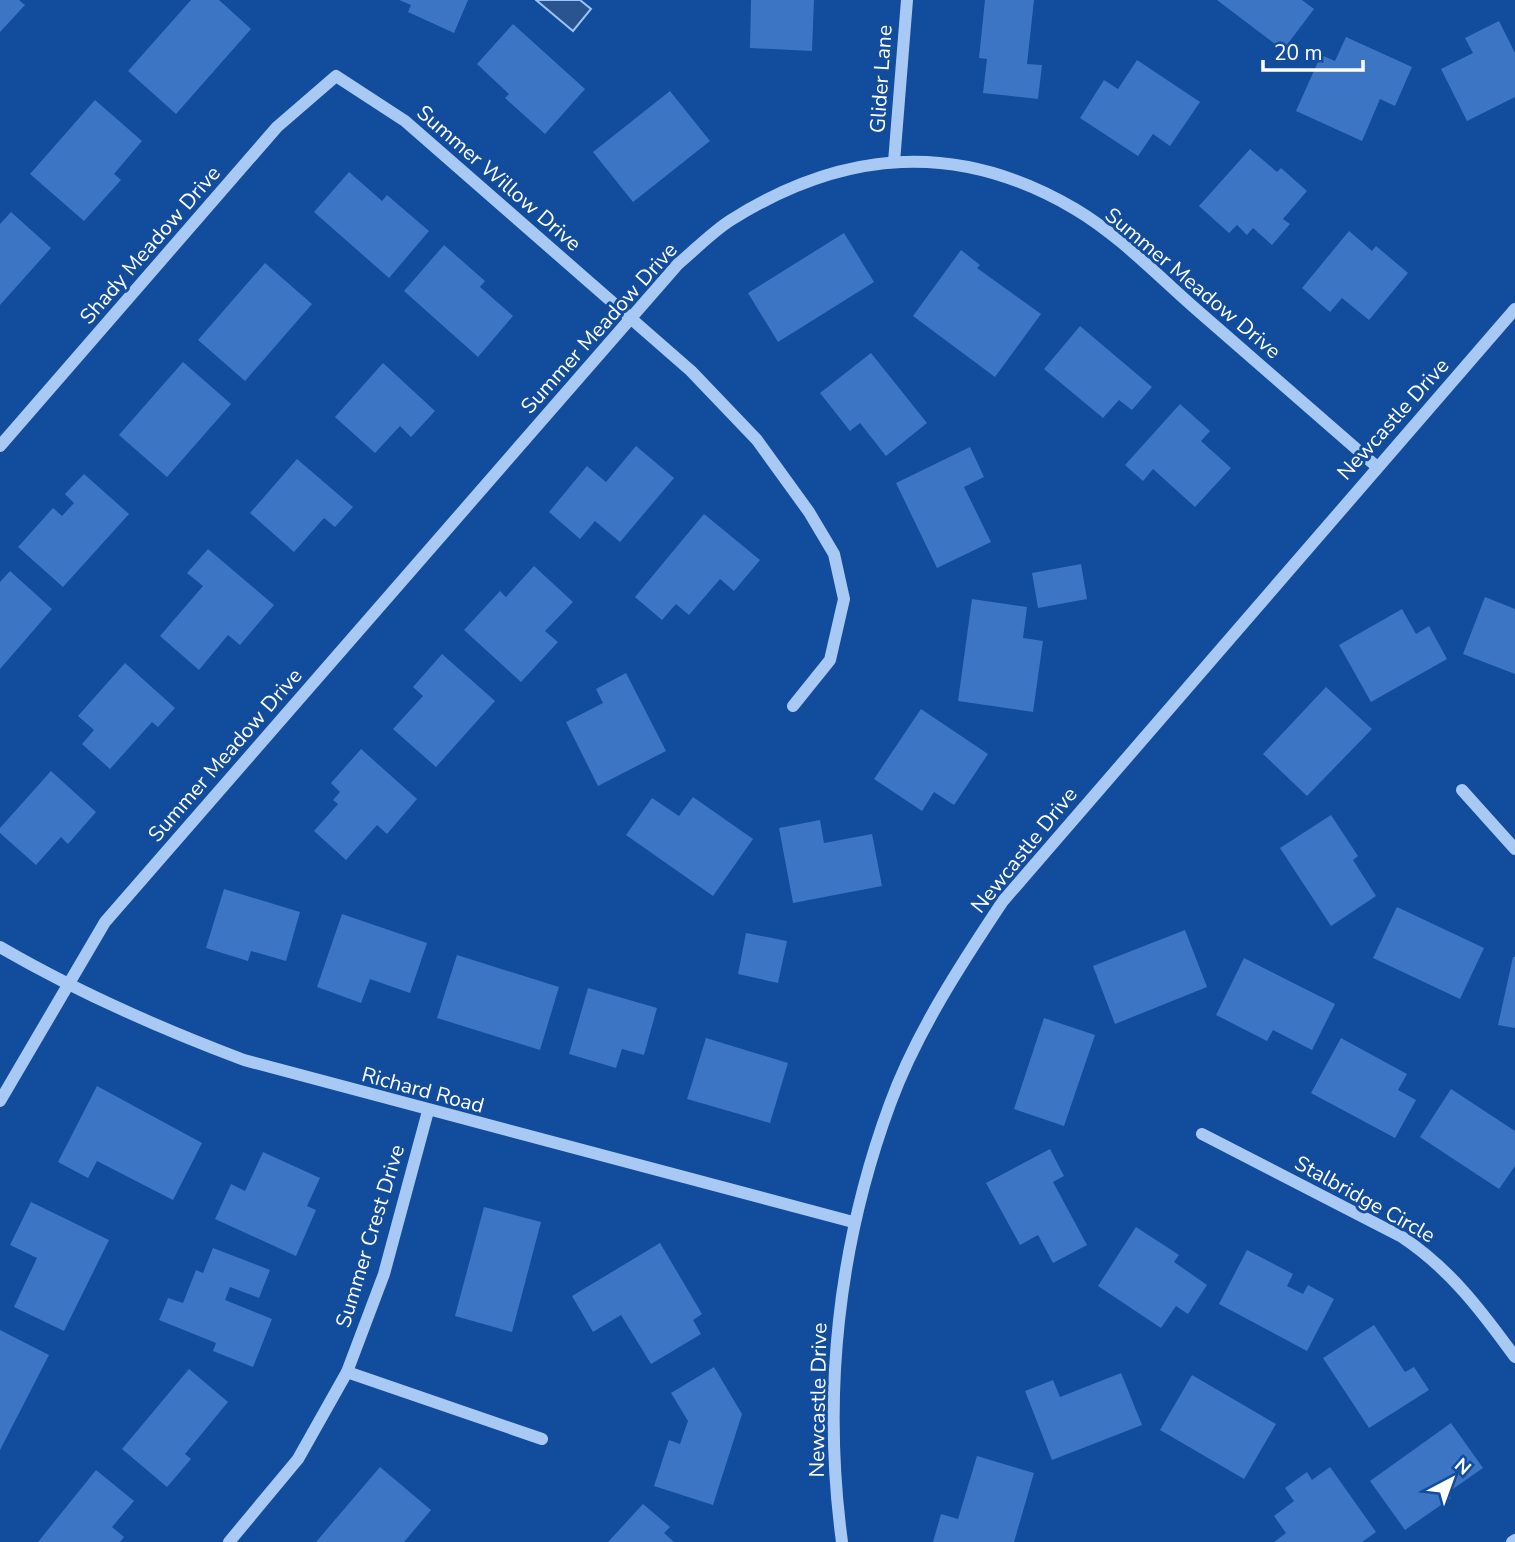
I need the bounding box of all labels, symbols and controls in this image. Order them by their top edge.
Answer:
street label: Glider Lane [863,24,899,134]
scale bar [1263,28,1363,72]
text: 20 m [1274,39,1323,67]
street label: Summer Willow Drive [411,99,587,257]
street label: Shady Meadow Drive [73,160,227,330]
street label: Summer Meadow Drive [1099,201,1287,365]
street label: Summer Meadow Drive [514,236,684,420]
street label: Newcastle Drive [1331,352,1455,486]
street label: Summer Meadow Drive [142,662,308,848]
street label: Newcastle Drive [964,781,1084,919]
street label: Richard Road [359,1060,487,1120]
street label: Summer Crest Drive [329,1141,411,1331]
street label: Stalbridge Circle [1290,1149,1440,1249]
street label: Newcastle Drive [803,1322,833,1478]
north arrow [1417,1444,1487,1514]
text: N [1449,1452,1476,1481]

